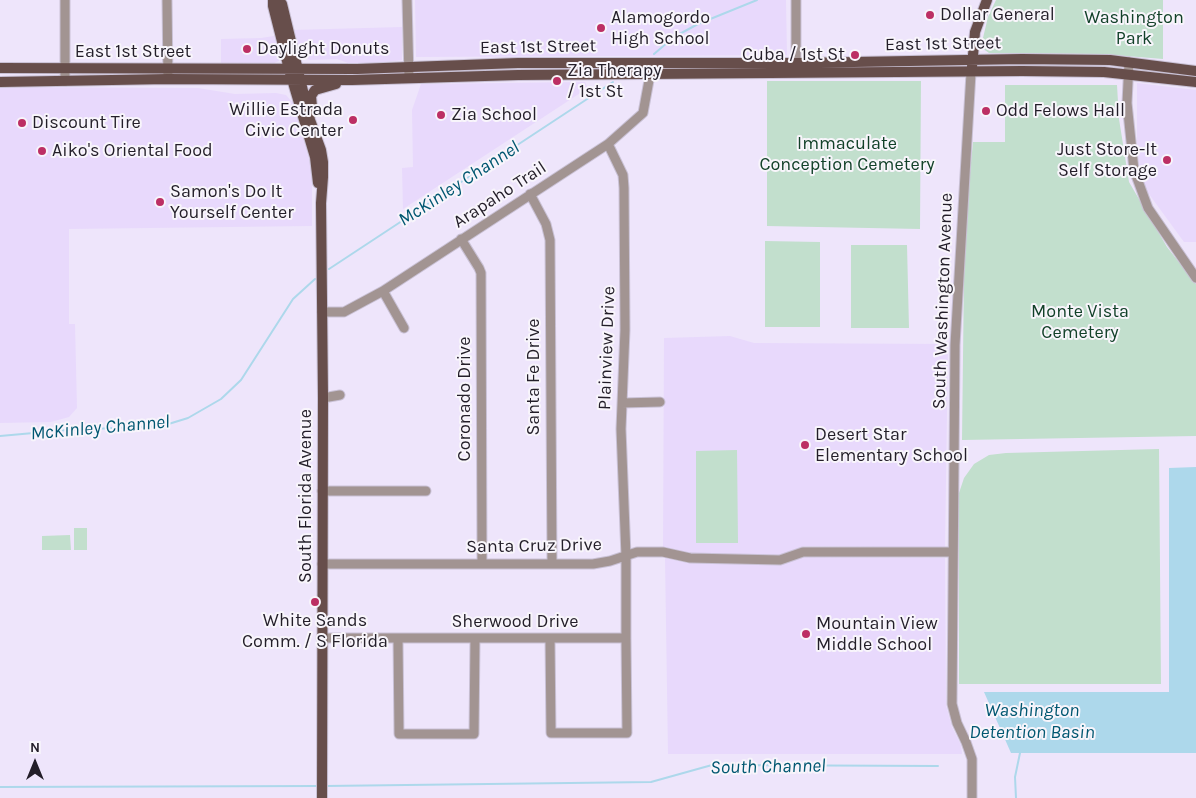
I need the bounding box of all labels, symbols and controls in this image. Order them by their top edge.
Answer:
place label: Dollar General [940,4,1055,26]
place label: Alamogordo High School [611,7,710,50]
park label: Washington Park [1084,7,1184,50]
marker: Dollar General [924,9,936,21]
marker: Alamogordo High School [595,22,607,34]
street label: East 1st Street [885,32,1001,56]
street label: East 1st Street [480,35,596,59]
place label: Daylight Donuts [257,38,389,60]
street label: East 1st Street [75,41,191,63]
marker: Daylight Donuts [241,43,253,55]
place label: Cuba / 1st St [742,44,845,66]
marker: Cuba / 1st St [849,49,861,61]
place label: Zia Therapy / 1st St [567,60,662,102]
marker: Zia Therapy / 1st St [551,75,563,87]
place label: Willie Estrada Civic Center [229,99,343,142]
place label: Odd Felows Hall [996,100,1125,122]
place label: Zia School [451,104,537,126]
marker: Odd Felows Hall [980,105,992,117]
marker: Zia School [435,109,447,121]
place label: Discount Tire [32,112,141,134]
marker: Willie Estrada Civic Center [347,114,359,126]
marker: Discount Tire [16,117,28,129]
park label: Immaculate Conception Cemetery [759,133,935,176]
water label: McKinley Channel [394,136,524,232]
place label: Just Store-It Self Storage [1057,139,1157,182]
place label: Aiko's Oriental Food [52,140,213,162]
marker: Aiko's Oriental Food [36,145,48,157]
marker: Just Store-It Self Storage [1161,154,1173,166]
street label: Arapaho Trail [449,157,551,233]
place label: Samon's Do It Yourself Center [170,181,294,223]
street label: South Washington Avenue [928,192,958,410]
marker: Samon's Do It Yourself Center [154,196,166,208]
street label: Plainview Drive [594,286,620,410]
park label: Monte Vista Cemetery [1031,301,1129,344]
street label: Santa Fe Drive [523,318,545,436]
street label: Coronado Drive [454,337,476,461]
street label: South Florida Avenue [295,409,317,583]
water label: McKinley Channel [29,411,171,445]
place label: Desert Star Elementary School [815,424,968,466]
marker: Desert Star Elementary School [799,439,811,451]
street label: Santa Cruz Drive [466,534,602,558]
marker: White Sands Comm. / S Florida [309,596,321,608]
place label: White Sands Comm. / S Florida [242,610,388,652]
street label: Sherwood Drive [451,611,579,633]
place label: Mountain View Middle School [816,613,938,656]
marker: Mountain View Middle School [800,628,812,640]
water label: Washington Detention Basin [969,700,1095,744]
north arrow [10,738,60,788]
text: N [30,739,40,756]
water label: South Channel [710,755,826,779]

